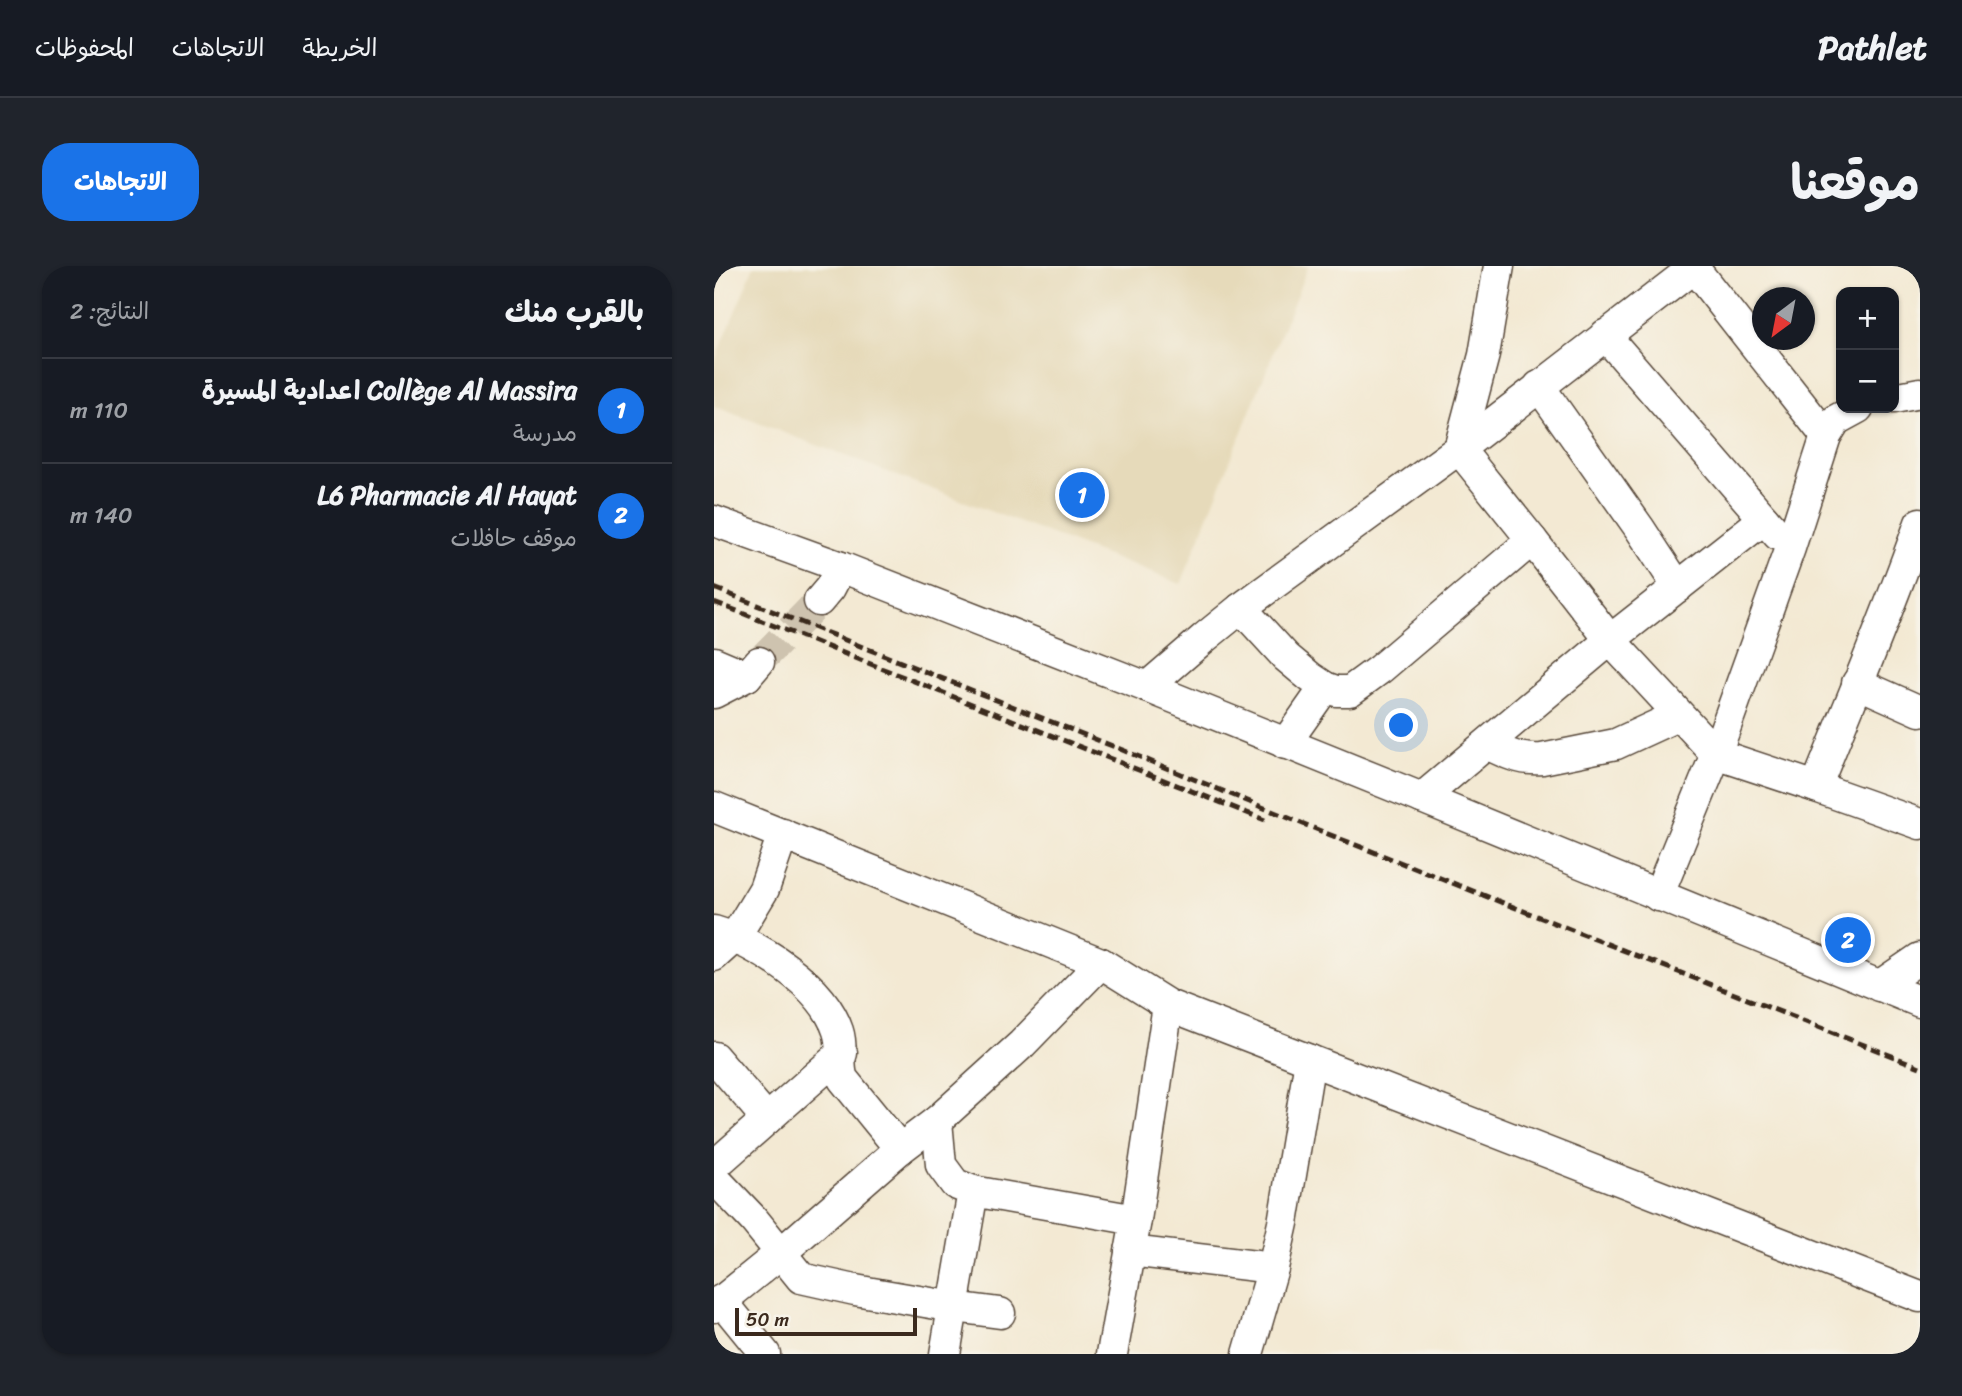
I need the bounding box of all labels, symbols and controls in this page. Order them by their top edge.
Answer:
text: Pathlet [1818,19,1927,77]
text: المحفوظات [35,27,134,69]
text: الاتجاهات [172,27,265,69]
text: الخريطة [303,27,377,69]
text: موقعنا [1790,139,1920,226]
button: الاتجاهات [42,143,199,221]
text: بالقرب منك [505,285,644,339]
north arrow [1752,287,1815,350]
map controls [1836,287,1899,413]
button: + [1836,287,1899,350]
text: النتائج: 2 [70,291,149,332]
button: − [1836,350,1899,413]
text: Collège Al Massira اعدادية المسيرة [201,367,577,413]
text: 110 m [70,390,128,431]
text: 1 [616,390,626,431]
text: مدرسة [513,413,577,454]
pin: 1 [1059,469,1105,521]
text: L6 Pharmacie Al Hayat [317,472,577,518]
text: 140 m [70,495,132,536]
text: 2 [614,495,628,536]
text: موقف حافلات [451,518,577,559]
your location [1384,708,1418,742]
pin: 2 [1825,914,1871,966]
text: 50 m [746,1303,789,1336]
scale bar [735,1305,917,1337]

